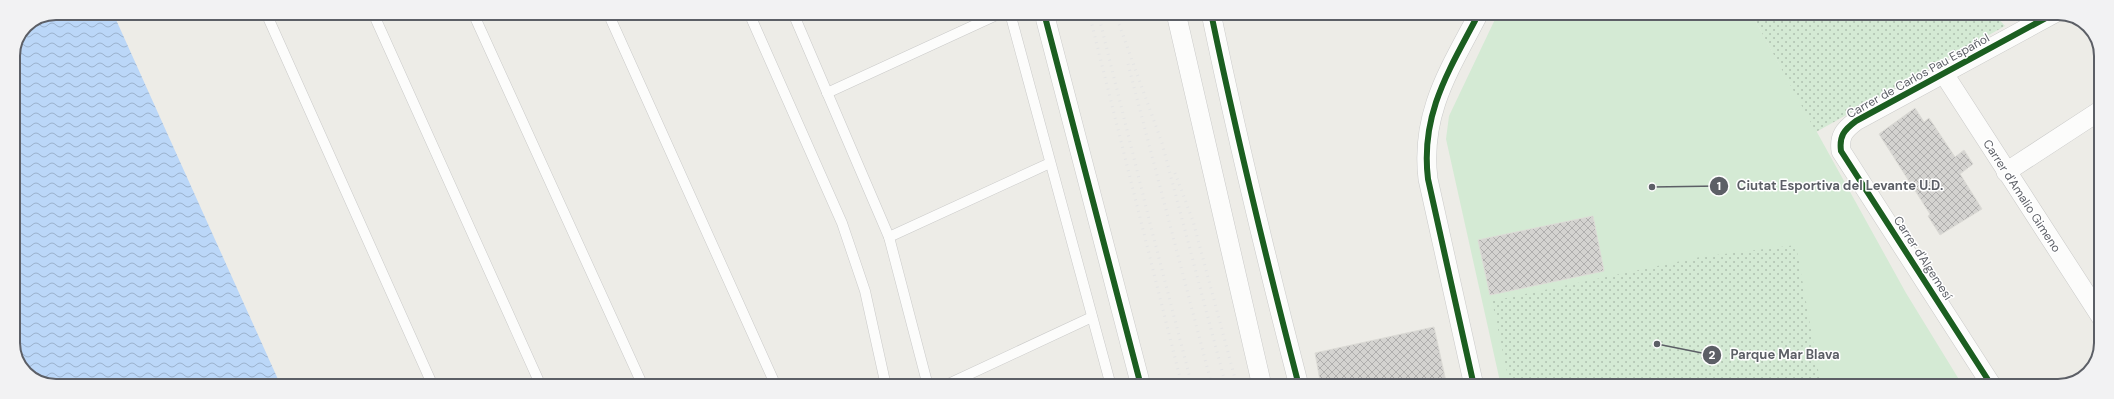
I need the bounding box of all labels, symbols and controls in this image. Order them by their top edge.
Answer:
street label: Carrer de Carlos Pau Español [1844,30,1992,122]
street label: Carrer d'Amalio Gimeno [1979,137,2065,255]
callout: Ciutat Esportiva del Levante U.D. [1709,173,1952,198]
text: Ciutat Esportiva del Levante U.D. [1737,177,1943,194]
text: 1 [1717,178,1721,194]
street label: Carrer d'Algemesí [1890,213,1956,303]
callout: Parque Mar Blava [1702,342,1847,367]
text: Parque Mar Blava [1730,346,1840,363]
text: 2 [1709,347,1716,363]

